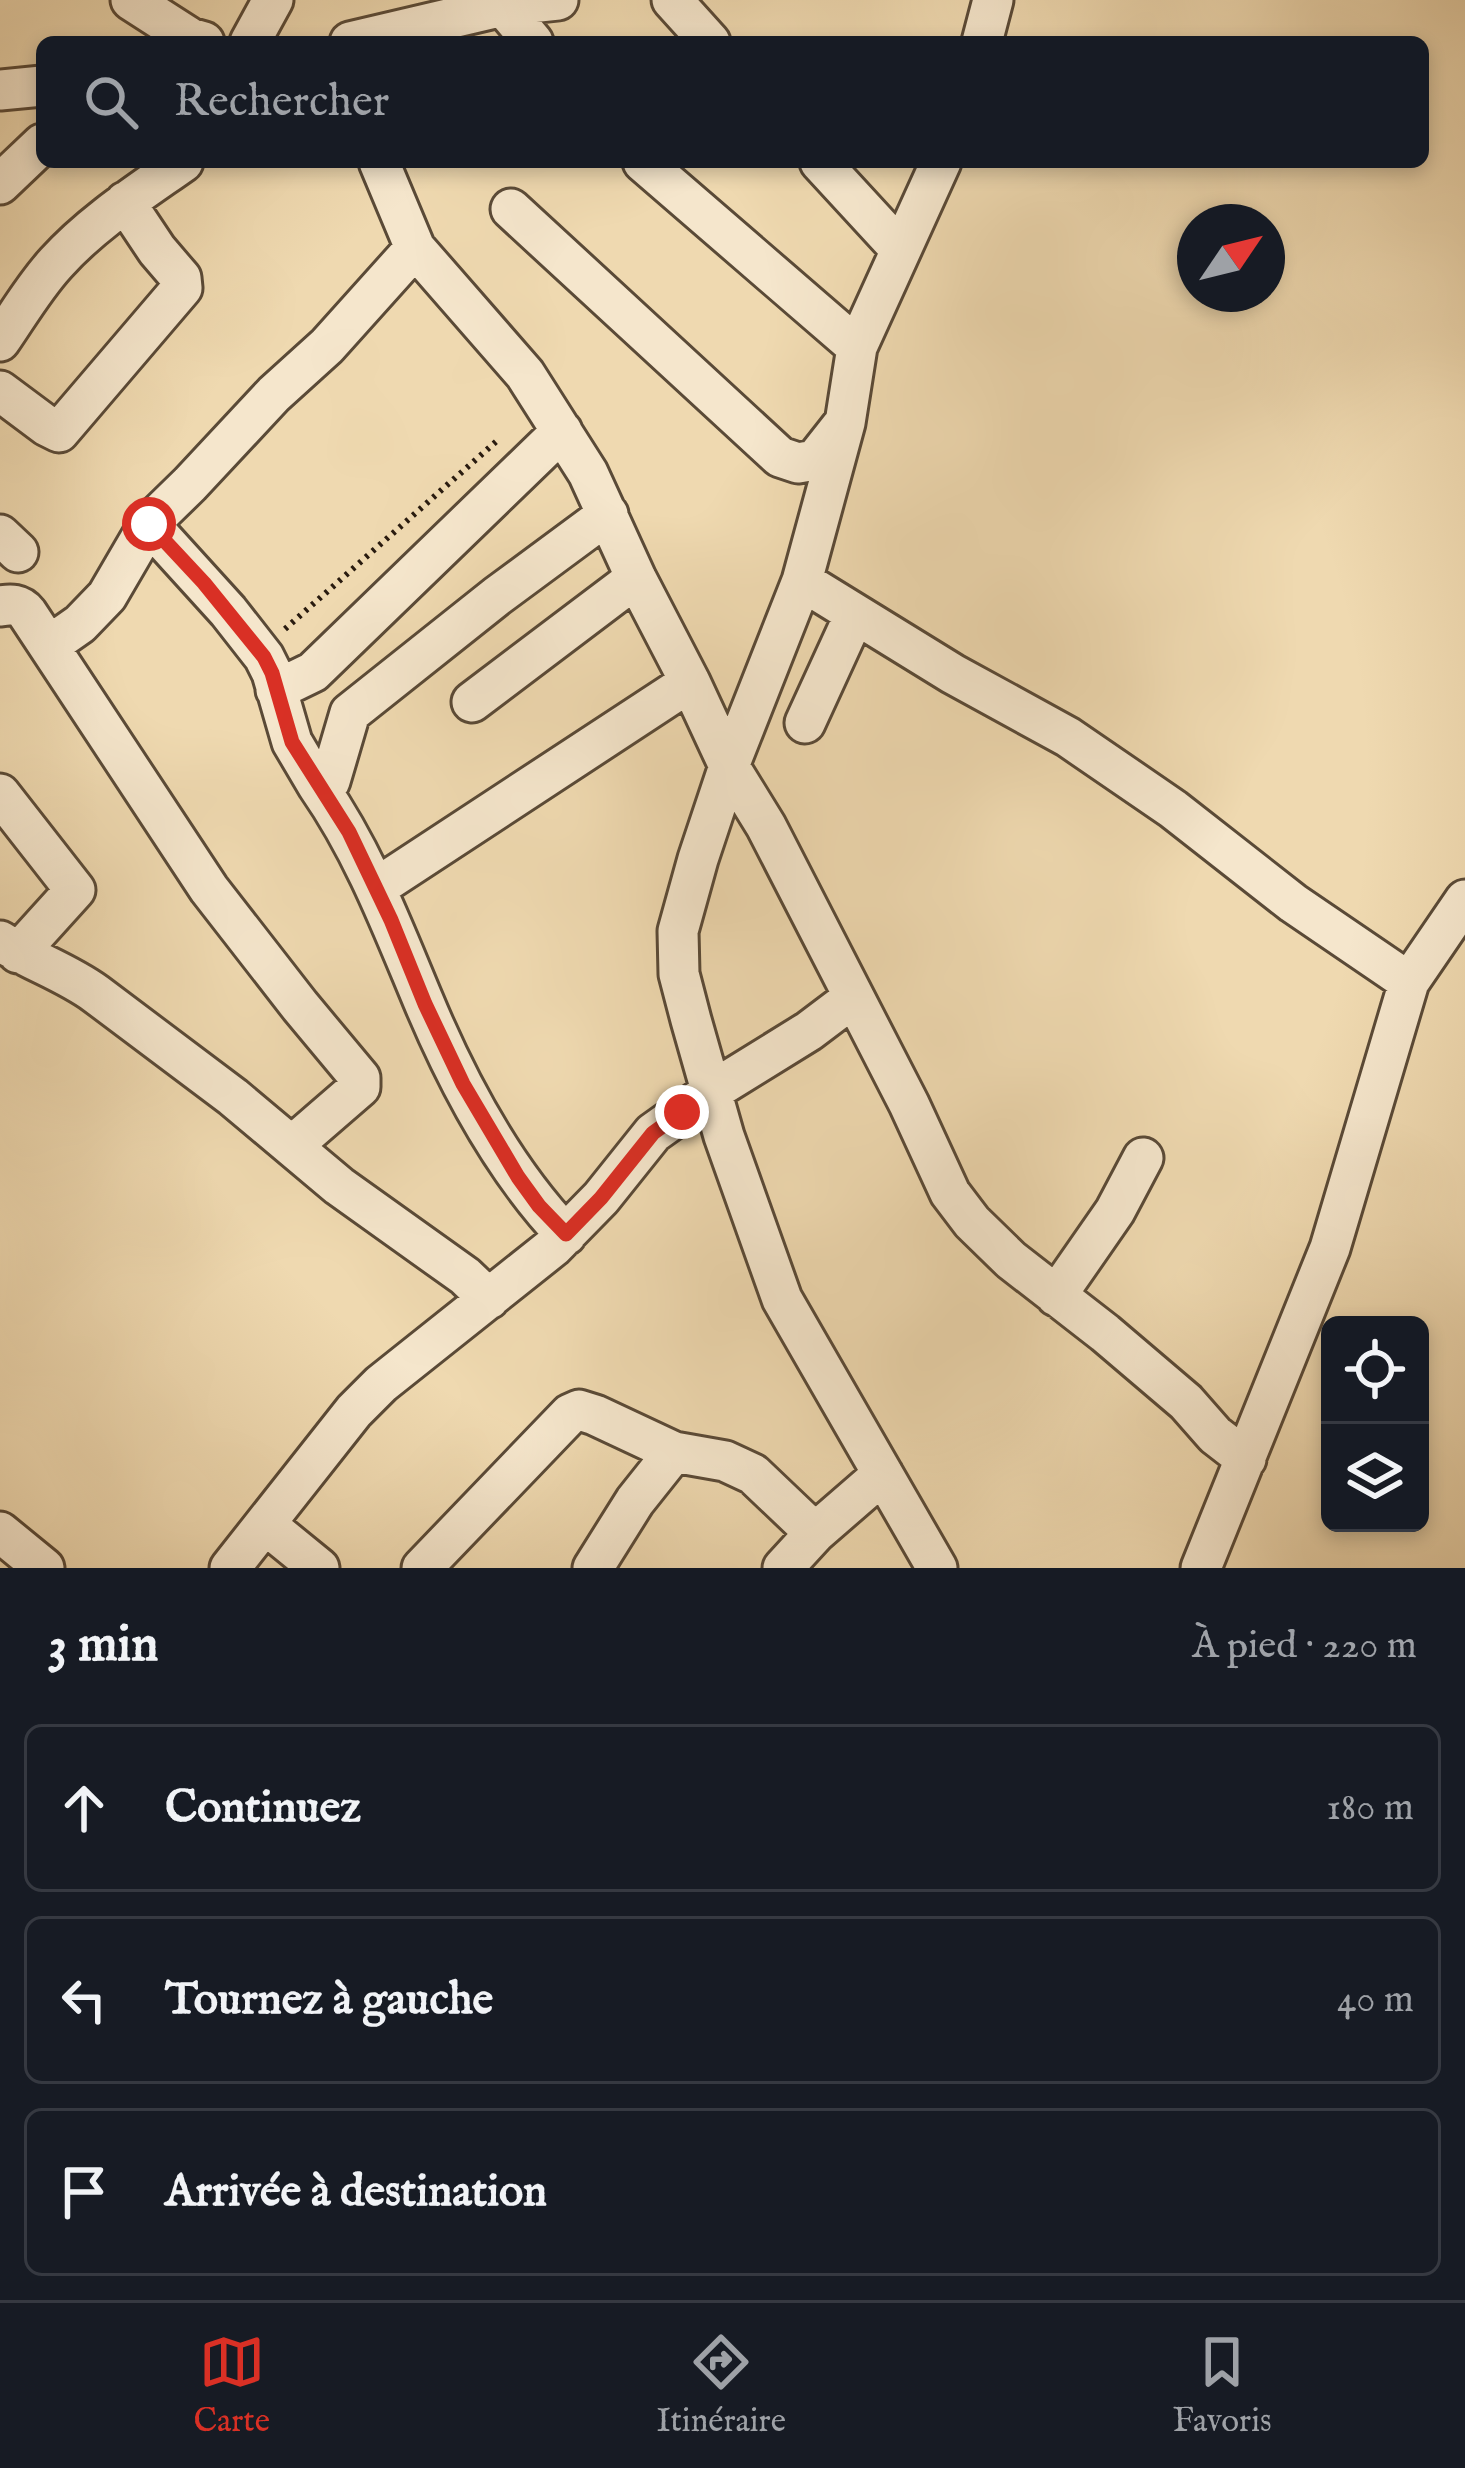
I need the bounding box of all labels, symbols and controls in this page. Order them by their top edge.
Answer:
search box [36,36,1429,168]
icon: search [78,69,144,135]
text: Rechercher [174,74,389,131]
north arrow [1177,204,1285,312]
route start [122,497,176,551]
route end [655,1085,709,1139]
map controls [1321,1316,1429,1532]
button: locate [1321,1316,1429,1424]
button: layers [1321,1424,1429,1532]
text: 3 min [48,1614,158,1679]
text: À pied · 220 m [1192,1622,1417,1671]
icon: ahead [51,1775,117,1841]
text: Continuez [165,1780,361,1837]
text: 180 m [1326,1784,1414,1833]
icon: left [51,1967,117,2033]
text: Tournez à gauche [165,1972,493,2029]
text: 40 m [1337,1976,1414,2025]
icon: arrive [51,2159,117,2225]
text: Arrivée à destination [165,2164,547,2221]
tab: Carte [193,2329,270,2443]
tab: Itinéraire [657,2329,786,2443]
tab: Favoris [1173,2329,1272,2443]

